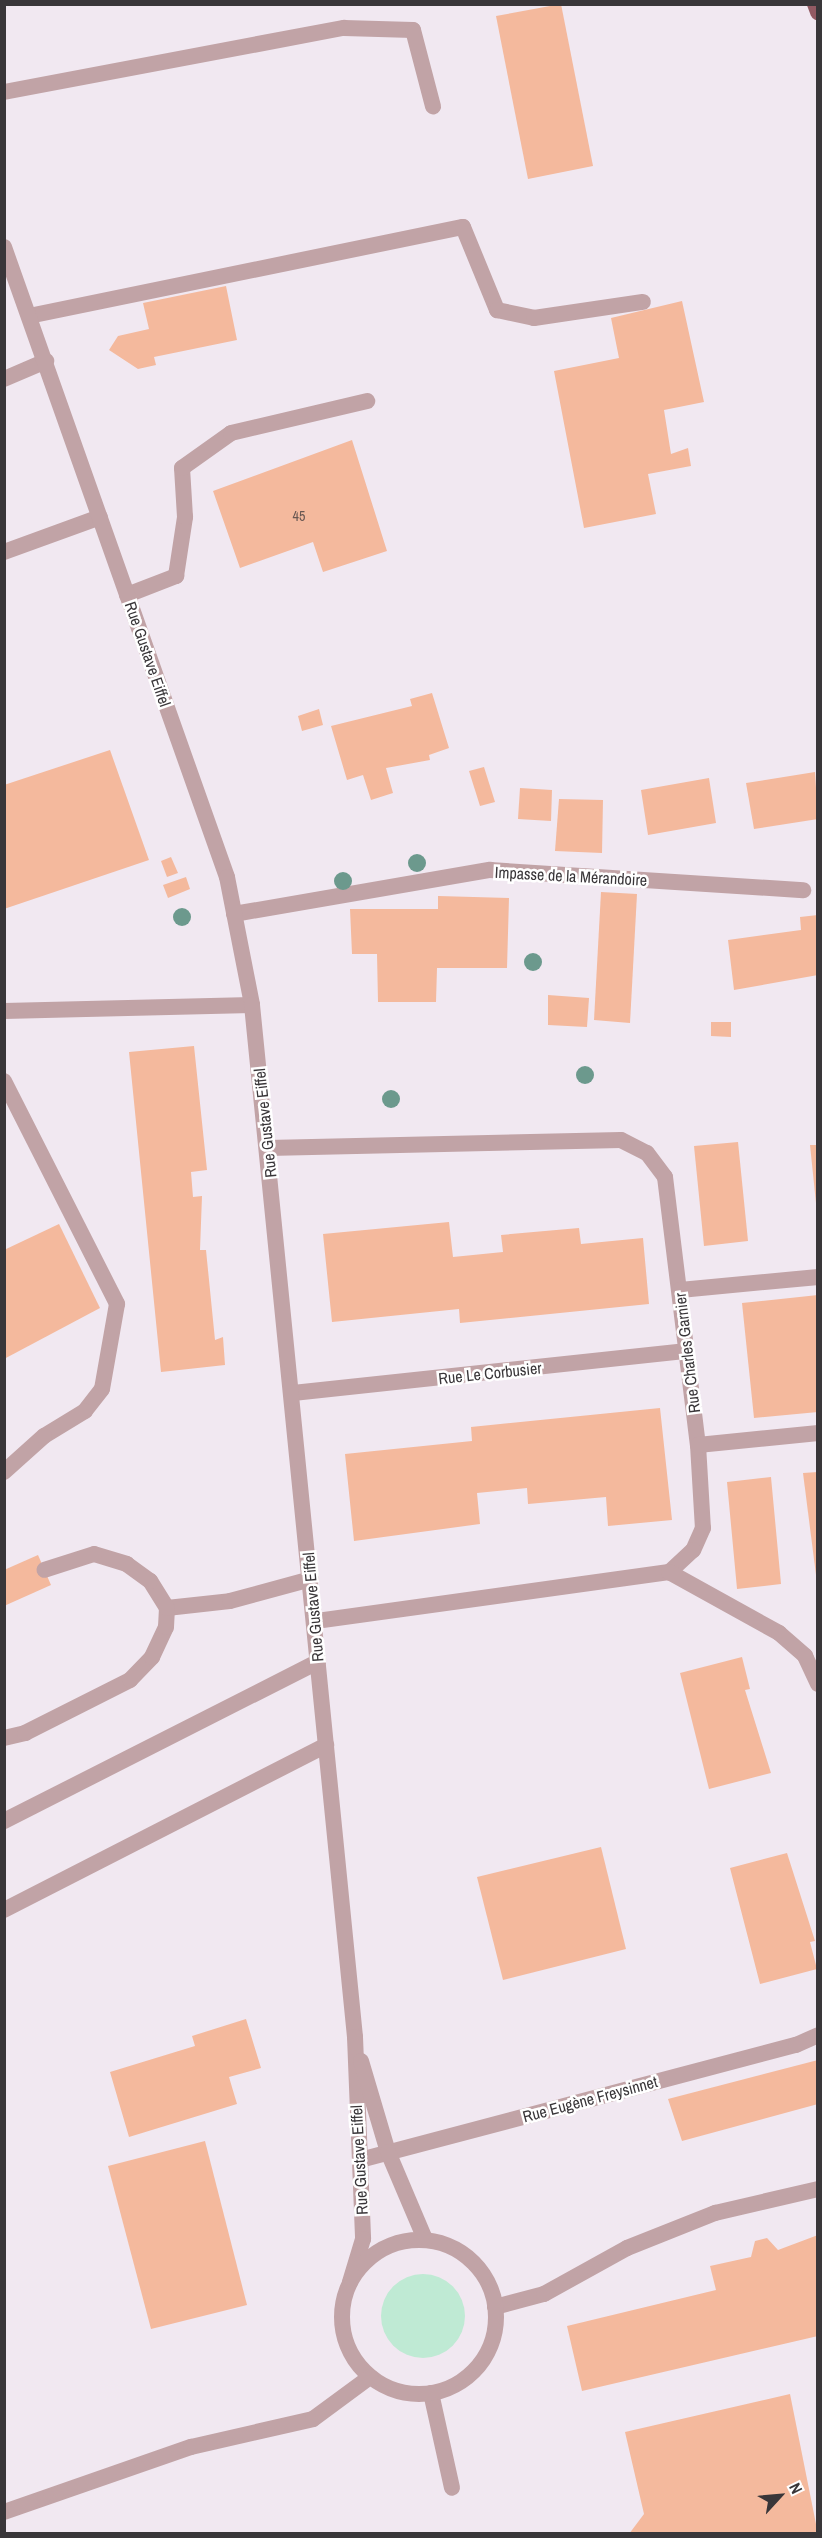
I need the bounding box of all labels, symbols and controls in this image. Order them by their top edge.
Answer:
house number: 45 [293,508,305,524]
street label: Rue Gustave Eiffel [121,599,175,709]
street label: Impasse de la Mérandoire [494,862,648,890]
street label: Rue Gustave Eiffel [250,1067,280,1179]
street label: Rue Charles Garnier [670,1292,704,1414]
street label: Rue Le Corbusier [438,1358,542,1388]
street label: Rue Gustave Eiffel [299,1551,327,1663]
street label: Rue Eugène Freysinnet [521,2072,659,2126]
street label: Rue Gustave Eiffel [347,2105,371,2215]
north arrow [750,2466,810,2526]
text: N [784,2479,808,2497]

